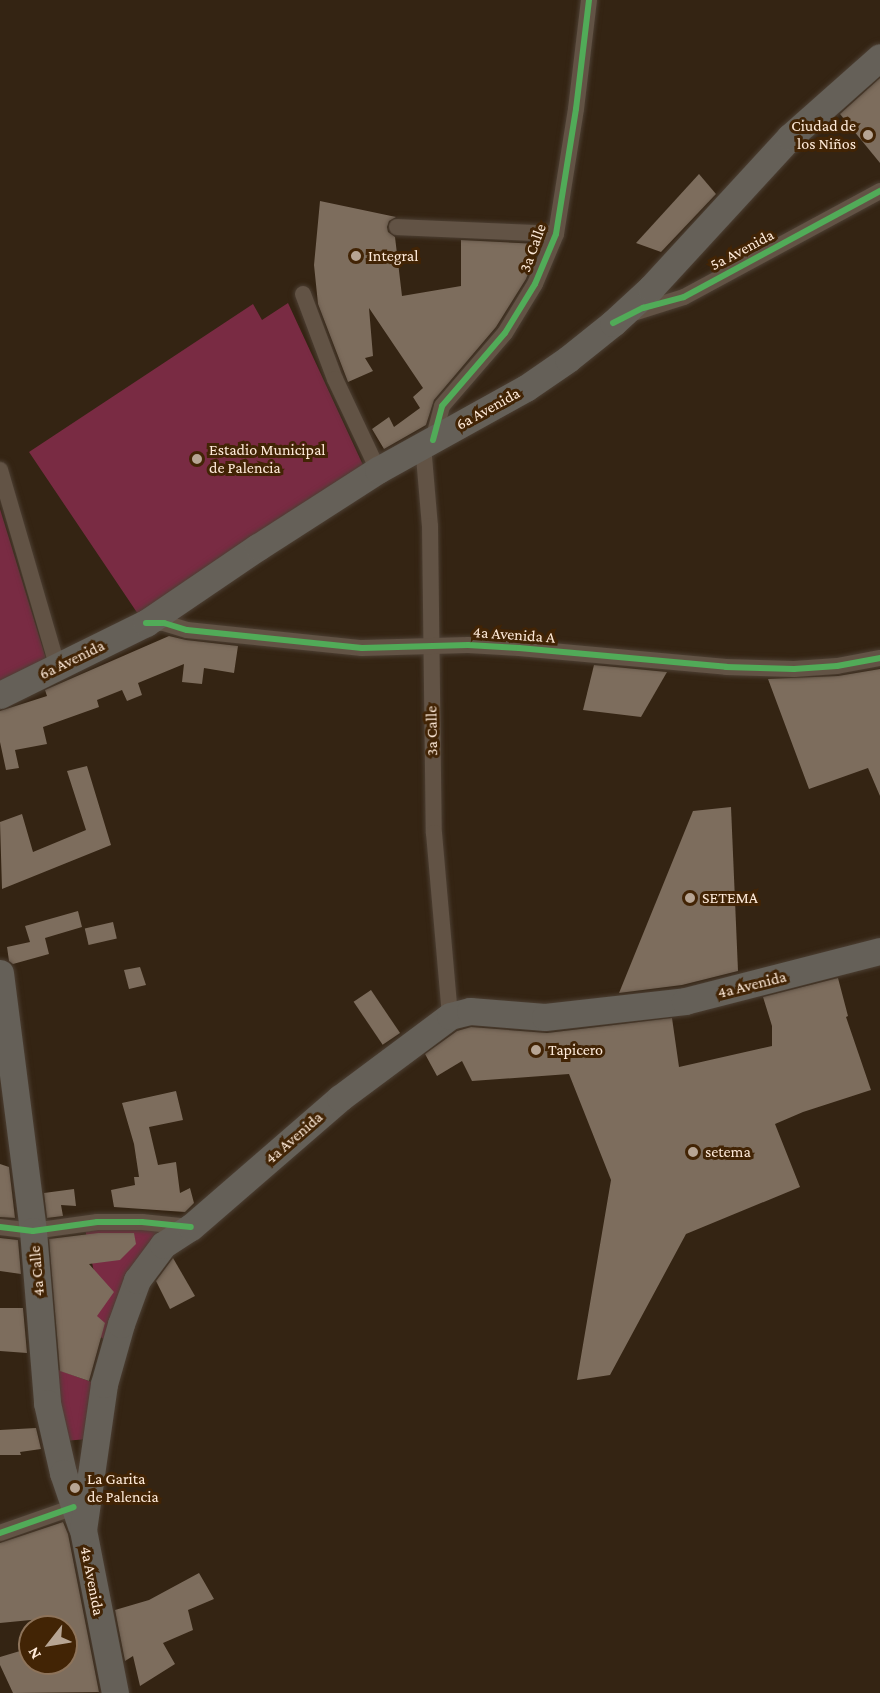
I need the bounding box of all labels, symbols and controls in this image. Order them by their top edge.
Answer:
place label: Ciudad de los Niños [791,116,856,154]
marker: Ciudad de los Niños [861,128,875,142]
street label: 3a Calle [515,221,551,275]
street label: 5a Avenida [707,225,777,275]
place label: Integral [368,246,418,266]
marker: Integral [349,249,363,263]
street label: 6a Avenida [453,384,523,434]
place label: Estadio Municipal de Palencia [209,440,326,478]
marker: Estadio Municipal de Palencia [190,452,204,466]
street label: 4a Avenida A [472,623,556,647]
street label: 6a Avenida [36,636,108,684]
street label: 3a Calle [422,706,442,756]
place label: SETEMA [702,888,758,908]
marker: SETEMA [683,891,697,905]
street label: 4a Avenida [716,967,788,1003]
place label: Tapicero [548,1040,603,1060]
marker: Tapicero [529,1043,543,1057]
street label: 4a Avenida [261,1108,327,1168]
place label: setema [705,1142,751,1162]
marker: setema [686,1145,700,1159]
street label: 4a Calle [25,1245,49,1297]
place label: La Garita de Palencia [87,1469,159,1507]
marker: La Garita de Palencia [68,1481,82,1495]
street label: 4a Avenida [76,1545,108,1617]
north arrow [18,1615,78,1675]
text: N [24,1644,44,1663]

